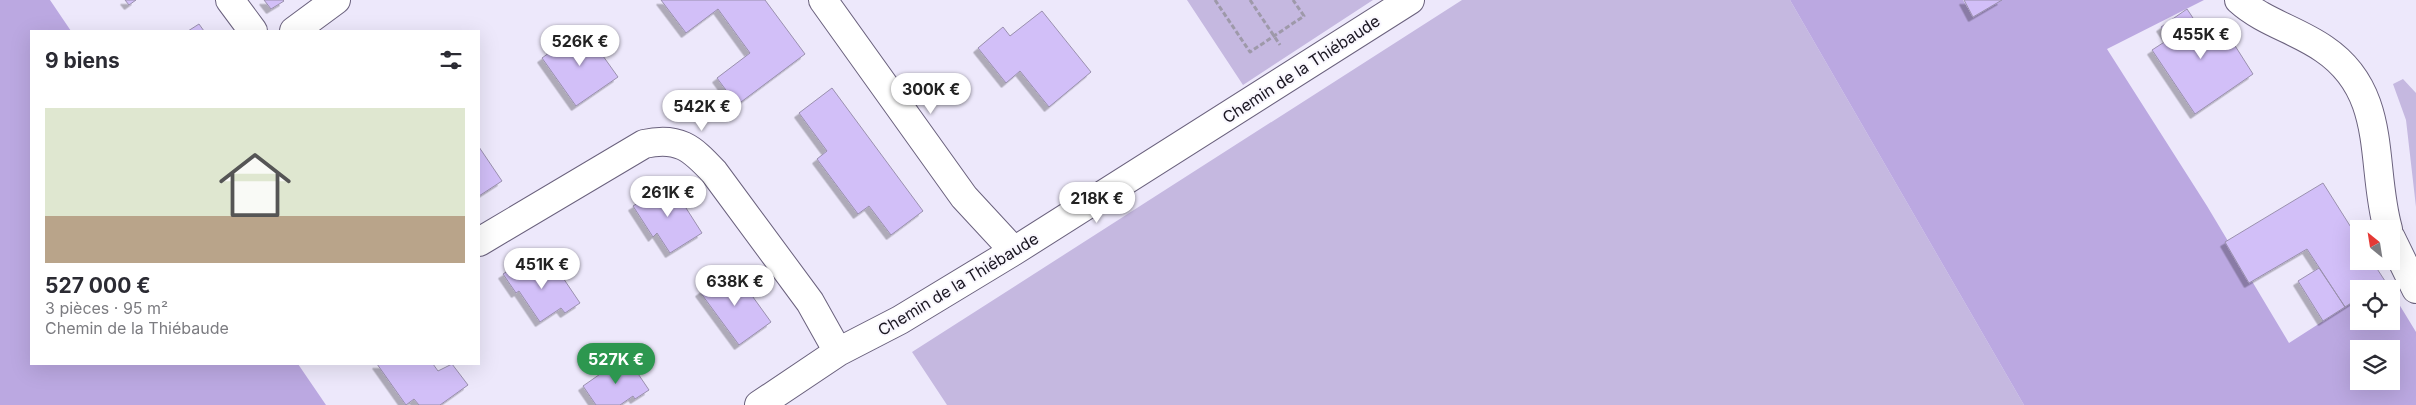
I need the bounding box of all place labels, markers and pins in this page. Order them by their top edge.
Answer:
pin: 455K € [2160,18,2242,60]
pin: 526K € [539,24,621,67]
pin: 300K € [890,72,972,115]
pin: 542K € [661,90,743,132]
pin: 261K € [627,176,709,218]
pin: 218K € [1056,182,1138,224]
pin: 451K € [501,248,583,290]
pin: 638K € [694,264,776,307]
pin: 527K € [575,342,657,385]

